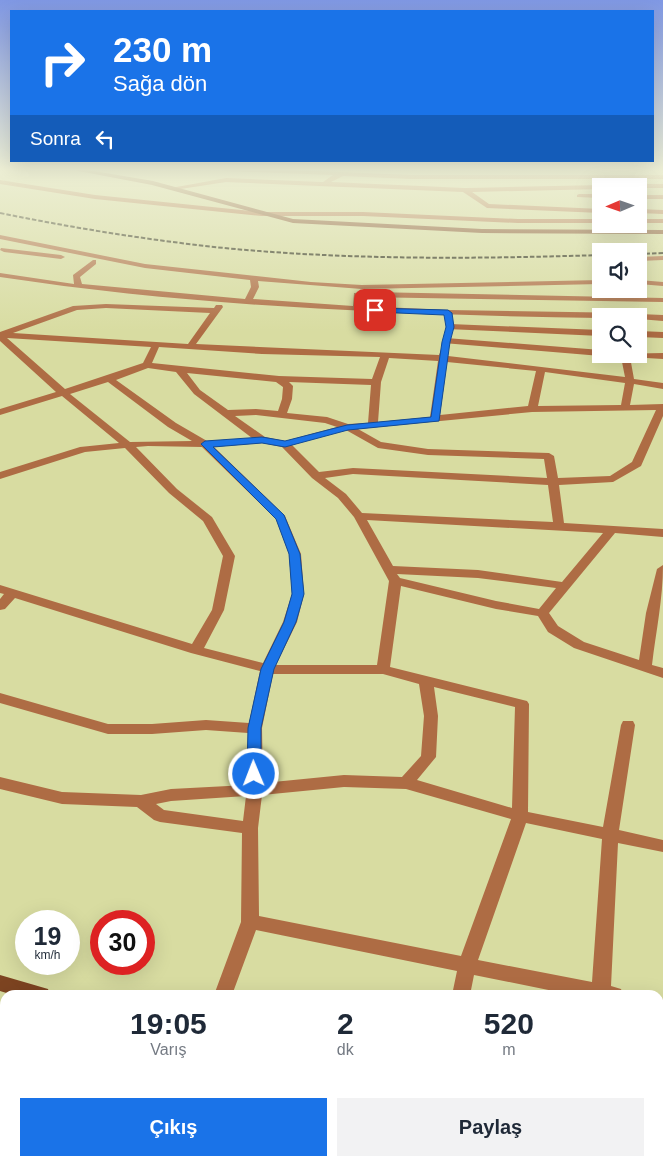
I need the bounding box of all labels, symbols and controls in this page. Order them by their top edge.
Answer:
icon: right [30,30,95,95]
text: 230 m [113,30,212,69]
text: Sağa dön [113,71,207,96]
icon: left [91,125,119,153]
text: Sonra [30,128,81,149]
north arrow [592,178,648,232]
map controls [592,178,647,363]
button: sound [592,243,647,298]
pin [354,289,396,331]
icon: arrive [361,296,389,324]
button: search [592,308,647,363]
position arrow [227,747,279,799]
speed limit sign: 30 [90,910,155,975]
text: 19 [34,922,61,950]
text: km/h [34,948,61,962]
text: 19:05 [130,1007,207,1040]
text: 2 [337,1007,354,1040]
text: 520 [484,1007,534,1040]
text: Varış [150,1041,187,1058]
text: dk [337,1041,354,1058]
text: m [502,1041,516,1058]
button: Çıkış [20,1098,327,1156]
button: Paylaş [337,1098,644,1156]

